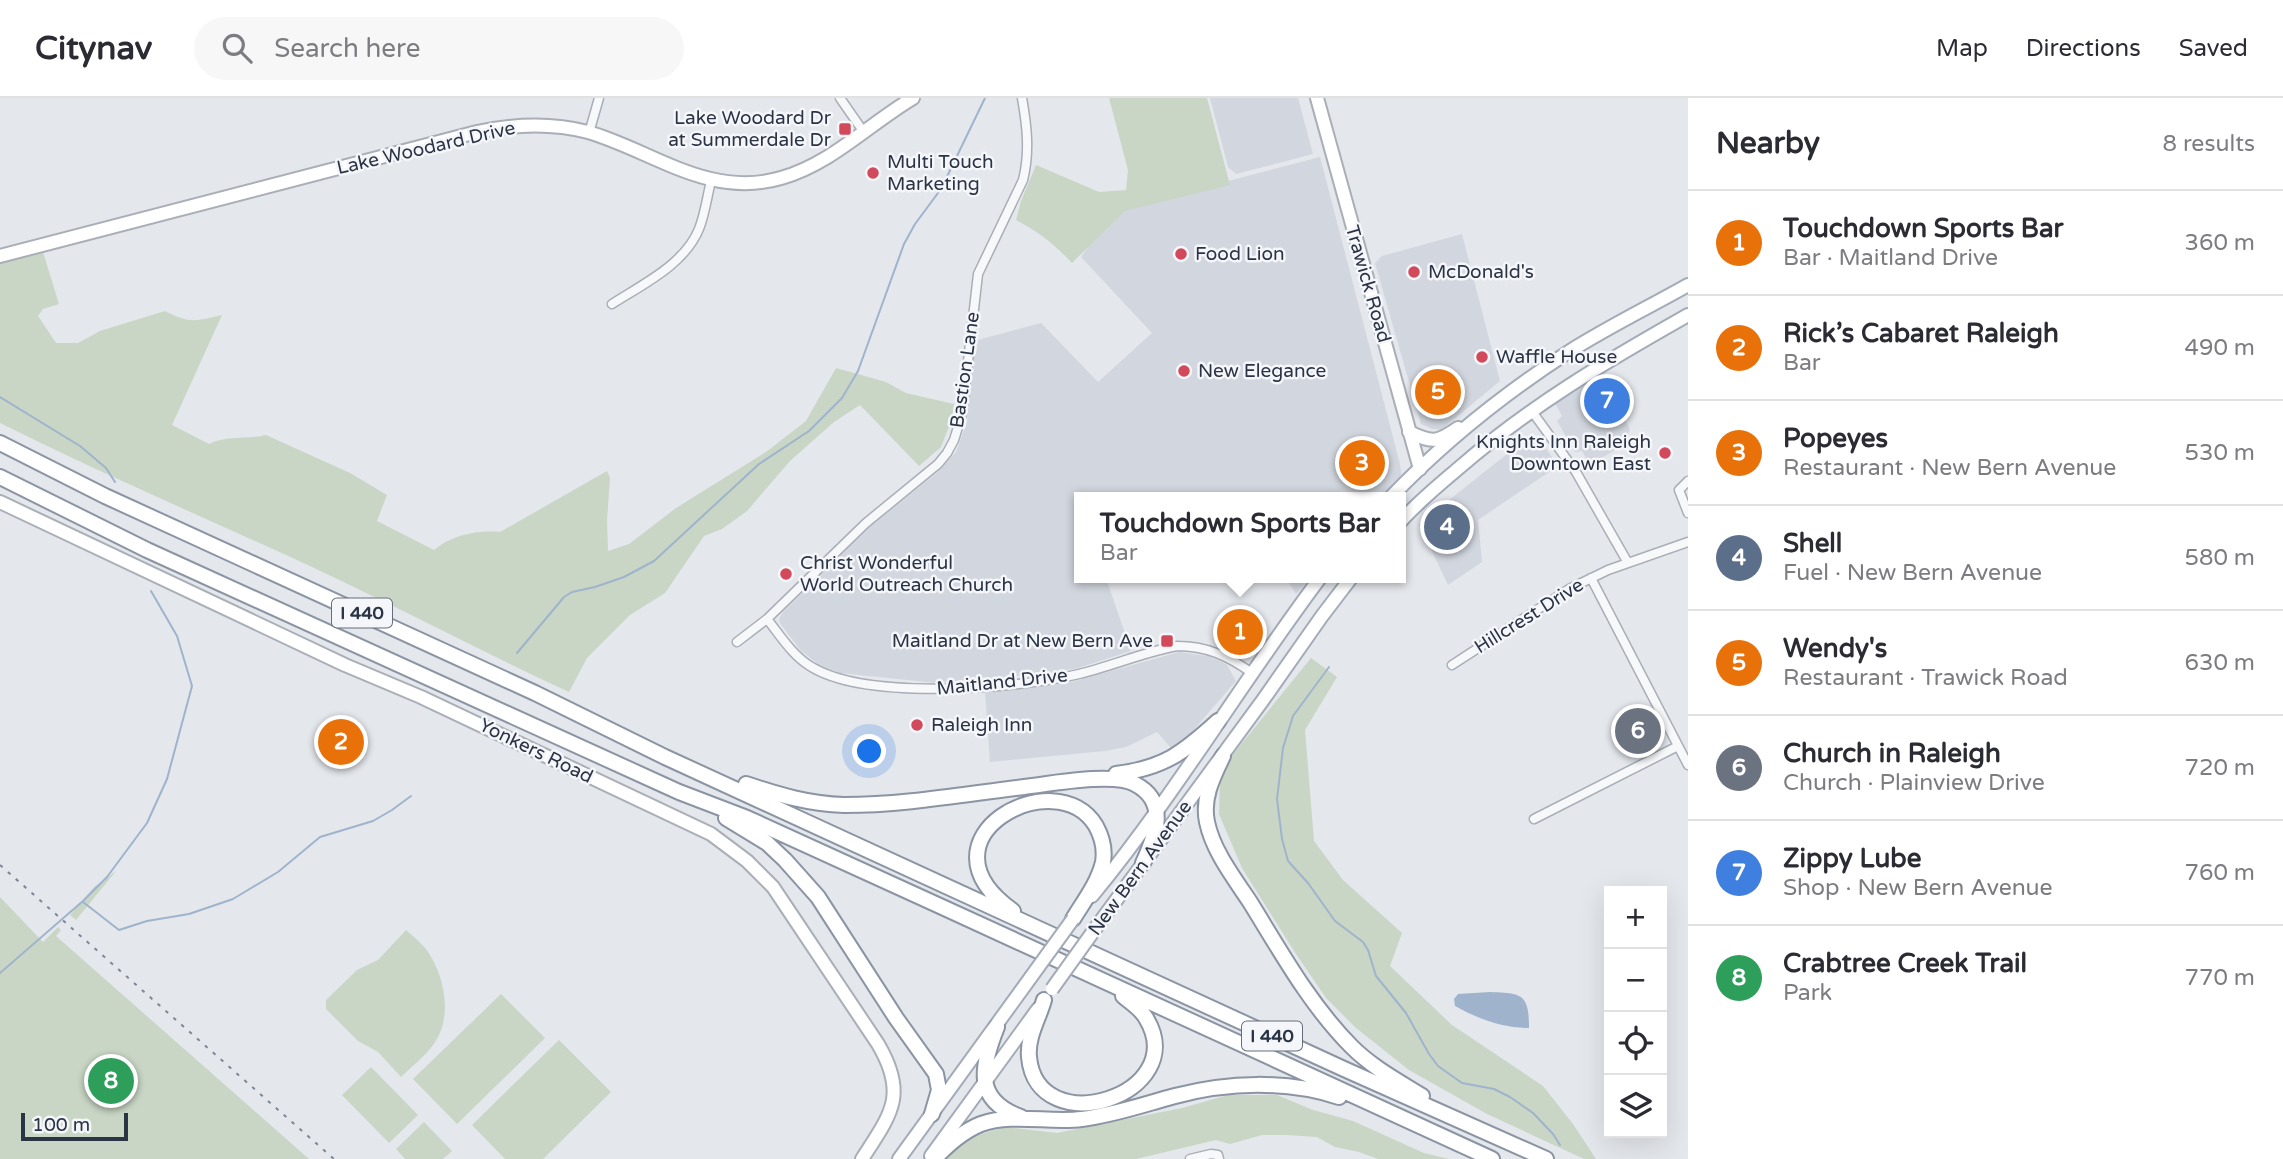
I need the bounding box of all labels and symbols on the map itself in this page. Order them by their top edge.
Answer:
place label: Lake Woodard Dr at Summerdale Dr [668,107,832,151]
street label: Lake Woodard Drive [335,117,517,179]
marker: Lake Woodard Dr at Summerdale Dr [837,121,853,137]
place label: Multi Touch Marketing [887,151,994,195]
marker: Multi Touch Marketing [865,165,881,181]
street label: Trawick Road [1341,223,1395,345]
place label: Food Lion [1195,243,1285,265]
marker: Food Lion [1173,246,1189,262]
place label: McDonald's [1428,261,1534,283]
marker: McDonald's [1406,264,1422,280]
street label: Bastion Lane [946,311,984,429]
place label: Waffle House [1496,346,1617,368]
marker: Waffle House [1474,349,1490,365]
place label: New Elegance [1198,360,1326,382]
marker: New Elegance [1176,363,1192,379]
pin: 5 [1415,366,1461,418]
pin: 7 [1584,375,1630,427]
place label: Knights Inn Raleigh Downtown East [1476,431,1651,475]
pin: 3 [1339,437,1385,489]
marker: Knights Inn Raleigh Downtown East [1657,445,1673,461]
pin: 4 [1424,501,1470,553]
place label: Christ Wonderful World Outreach Church [800,552,1013,596]
marker: Christ Wonderful World Outreach Church [778,566,794,582]
street label: Hillcrest Drive [1470,574,1588,658]
road number: I 440 [332,598,392,628]
pin: 1 [1217,606,1263,658]
place label: Maitland Dr at New Bern Ave [892,630,1153,652]
marker: Maitland Dr at New Bern Ave [1159,633,1175,649]
street label: Maitland Drive [935,664,1069,700]
pin: 6 [1615,705,1661,757]
street label: Yonkers Road [476,714,596,788]
place label: Raleigh Inn [931,714,1032,736]
pin: 2 [318,716,364,768]
marker: Raleigh Inn [909,717,925,733]
your location [852,734,886,768]
street label: New Bern Avenue [1084,796,1196,940]
road number: I 440 [1242,1021,1302,1051]
pin: 8 [88,1055,134,1107]
scale bar [21,1110,128,1142]

